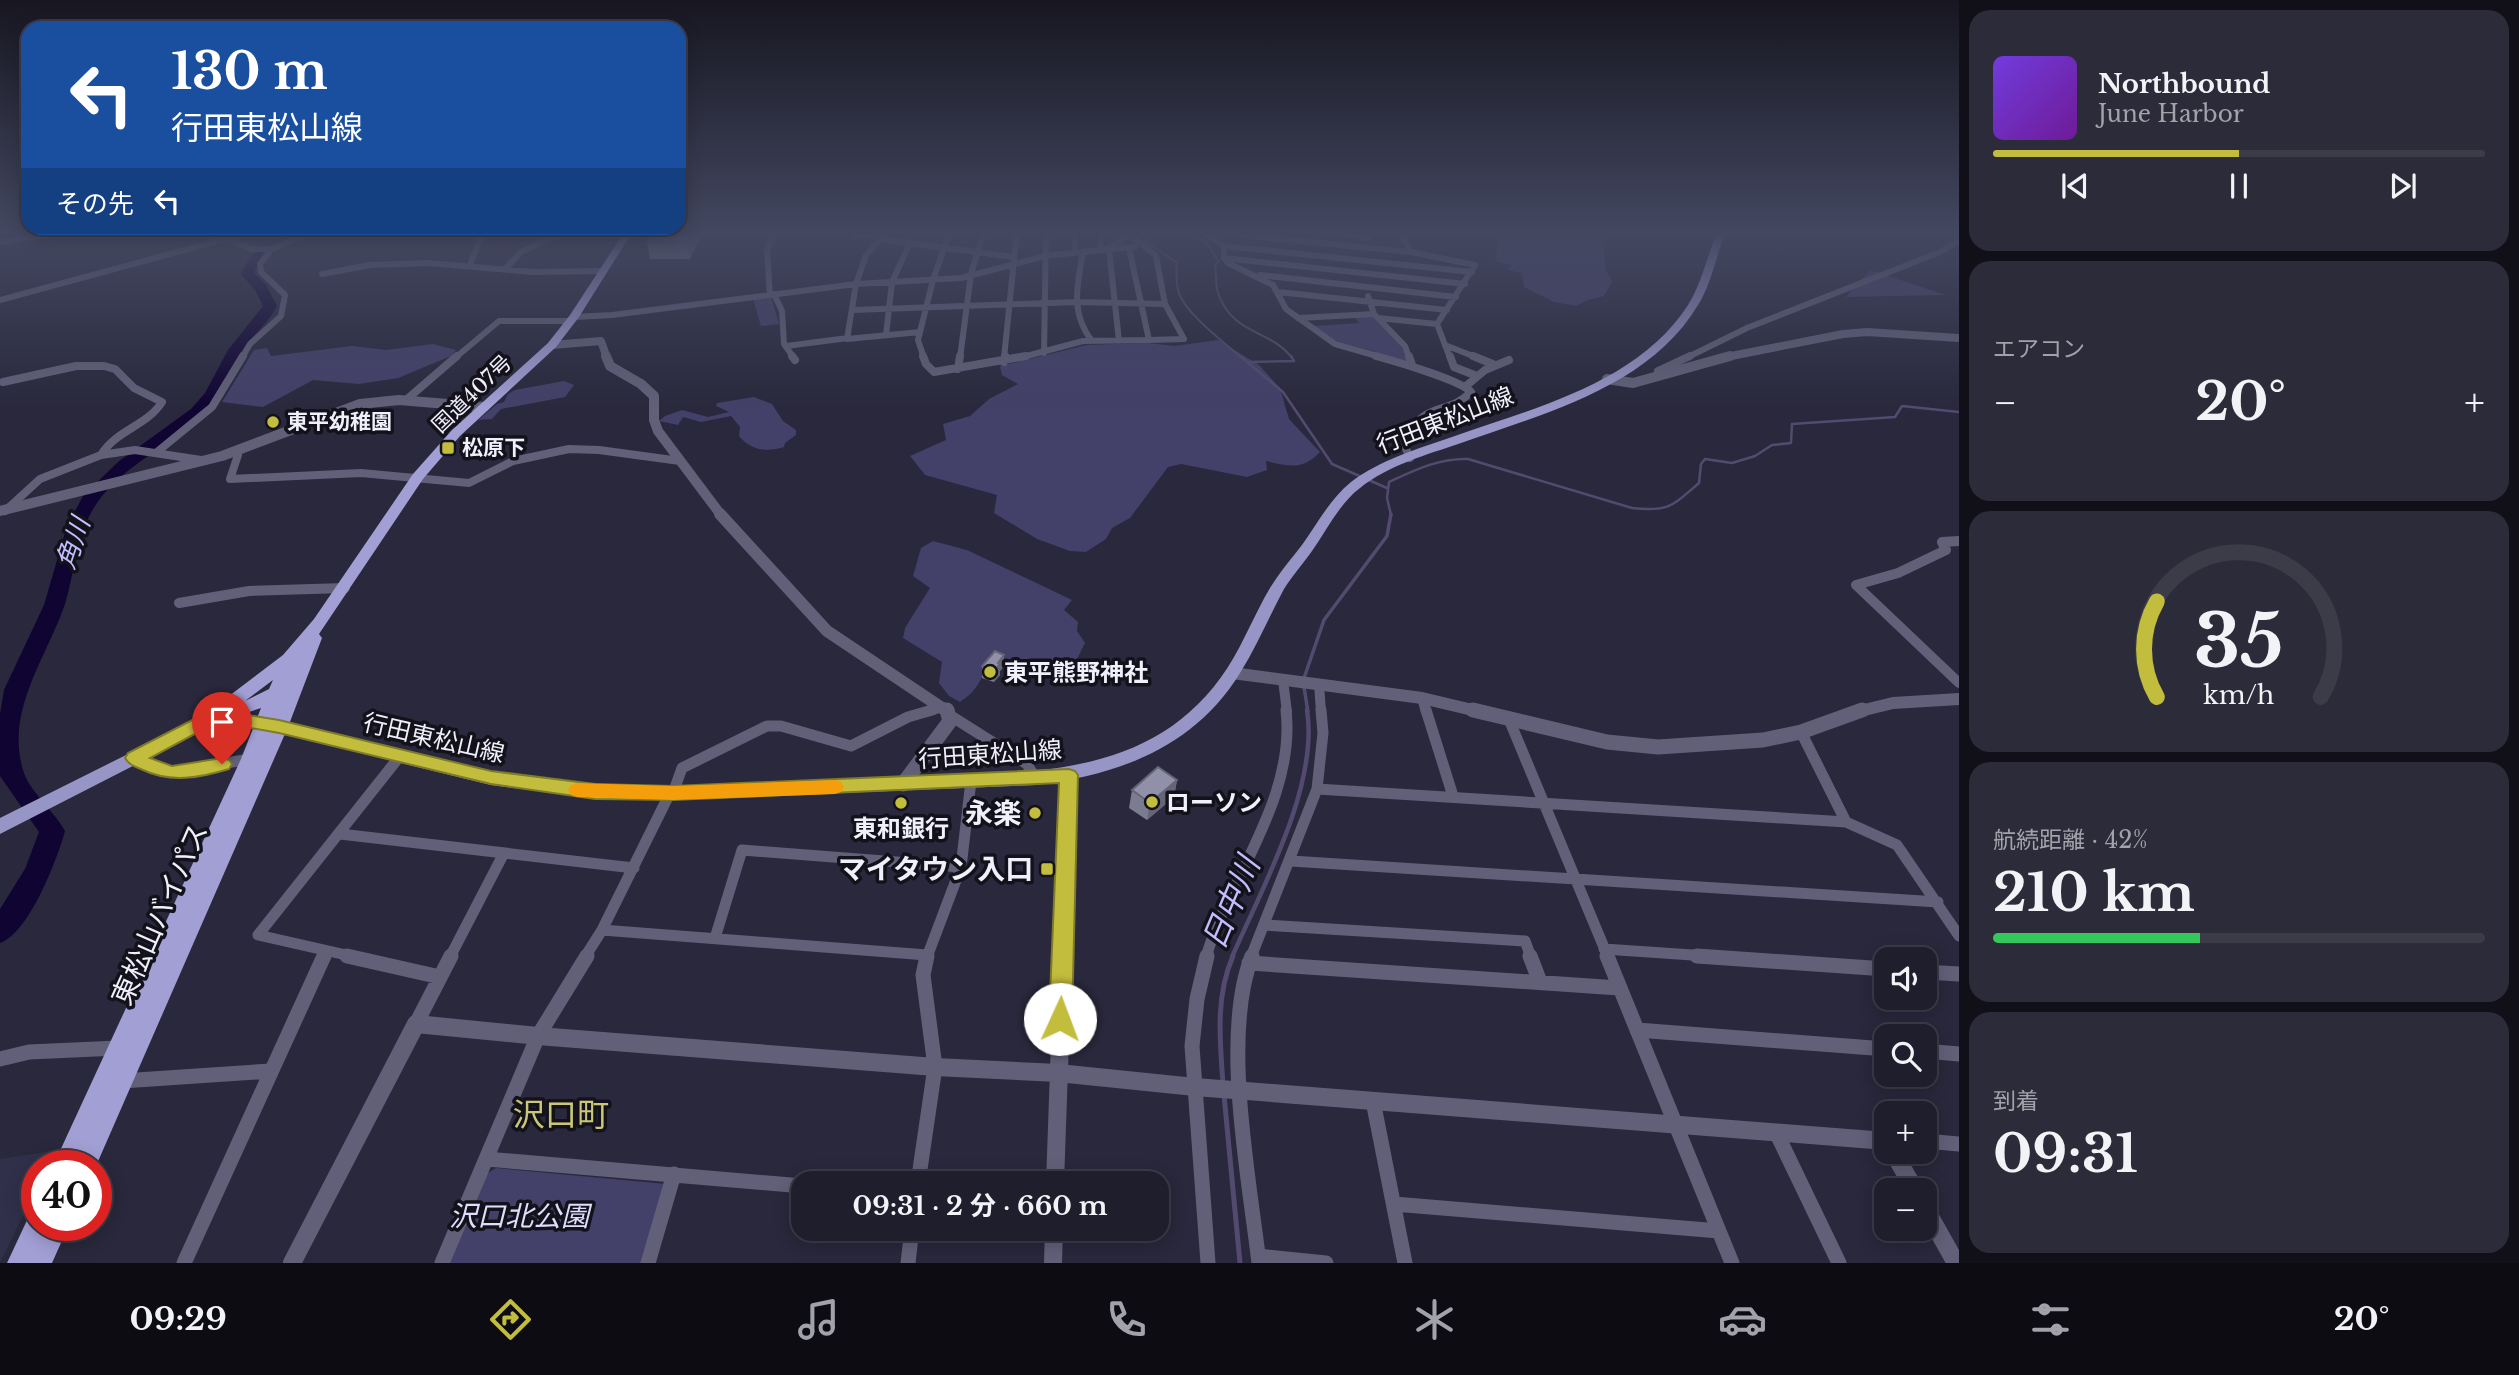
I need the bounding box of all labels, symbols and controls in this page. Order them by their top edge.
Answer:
text: 130 m [171,41,328,102]
icon: left [56,49,147,140]
text: Northbound [2098,68,2270,100]
text: June Harbor [2098,100,2244,128]
text: 行田東松山線 [171,108,363,148]
icon: previous [2056,167,2094,205]
icon: pause [2220,167,2258,205]
icon: next [2384,167,2422,205]
icon: left [148,182,186,220]
text: その先 [56,188,134,220]
text: エアコン [1993,335,2085,363]
street label: 国道407号 [427,350,517,438]
text: 20° [2195,370,2286,434]
text: − [1993,379,2017,426]
text: + [2464,379,2485,426]
street label: 行田東松山線 [1373,381,1517,459]
place label: 東平幼稚園 [287,409,392,435]
marker: 東平幼稚園 [265,414,281,430]
place label: 松原下 [462,435,525,461]
marker: 松原下 [440,440,456,456]
water label: 角川 [49,510,98,573]
text: 35 [2194,597,2284,688]
place label: 東平熊野神社 [1004,658,1148,687]
marker: 東平熊野神社 [982,664,998,680]
text: km/h [2204,680,2274,711]
pin [192,692,252,764]
icon: arrive [203,703,241,741]
street label: 行田東松山線 [361,708,507,768]
street label: 行田東松山線 [917,735,1063,773]
place label: ローソン [1166,788,1262,817]
marker: ローソン [1144,794,1160,810]
marker: 東和銀行 [893,795,909,811]
place label: 永楽 [965,796,1021,831]
marker: 永楽 [1027,805,1043,821]
place label: 東和銀行 [853,814,949,843]
street label: 東松山バイパス [104,818,216,1010]
text: 航続距離 · 42% [1993,826,2148,854]
water label: 日中川 [1194,848,1269,955]
place label: マイタウン入口 [838,852,1033,887]
marker: マイタウン入口 [1039,861,1055,877]
text: 210 km [1993,861,2195,925]
map controls [1874,947,1937,1241]
button: sound [1874,947,1937,1010]
position arrow [1023,982,1097,1056]
button: search [1874,1024,1937,1087]
text: 到着 [1993,1087,2039,1115]
district label: 沢口町 [513,1095,609,1135]
button: + [1874,1101,1937,1164]
text: 09:31 [1993,1122,2138,1186]
speed limit sign: 40 [21,1150,112,1241]
button: − [1874,1178,1937,1241]
text: 09:31 · 2 分 · 660 m [853,1190,1107,1222]
park label: 沢口北公園 [449,1199,593,1234]
icon: directions [486,1295,535,1344]
icon: music [794,1295,843,1344]
icon: phone [1102,1295,1151,1344]
icon: climate [1410,1295,1459,1344]
icon: car [1718,1295,1767,1344]
icon: filters [2026,1295,2075,1344]
text: 09:29 [130,1299,227,1339]
text: 20° [2334,1299,2389,1339]

